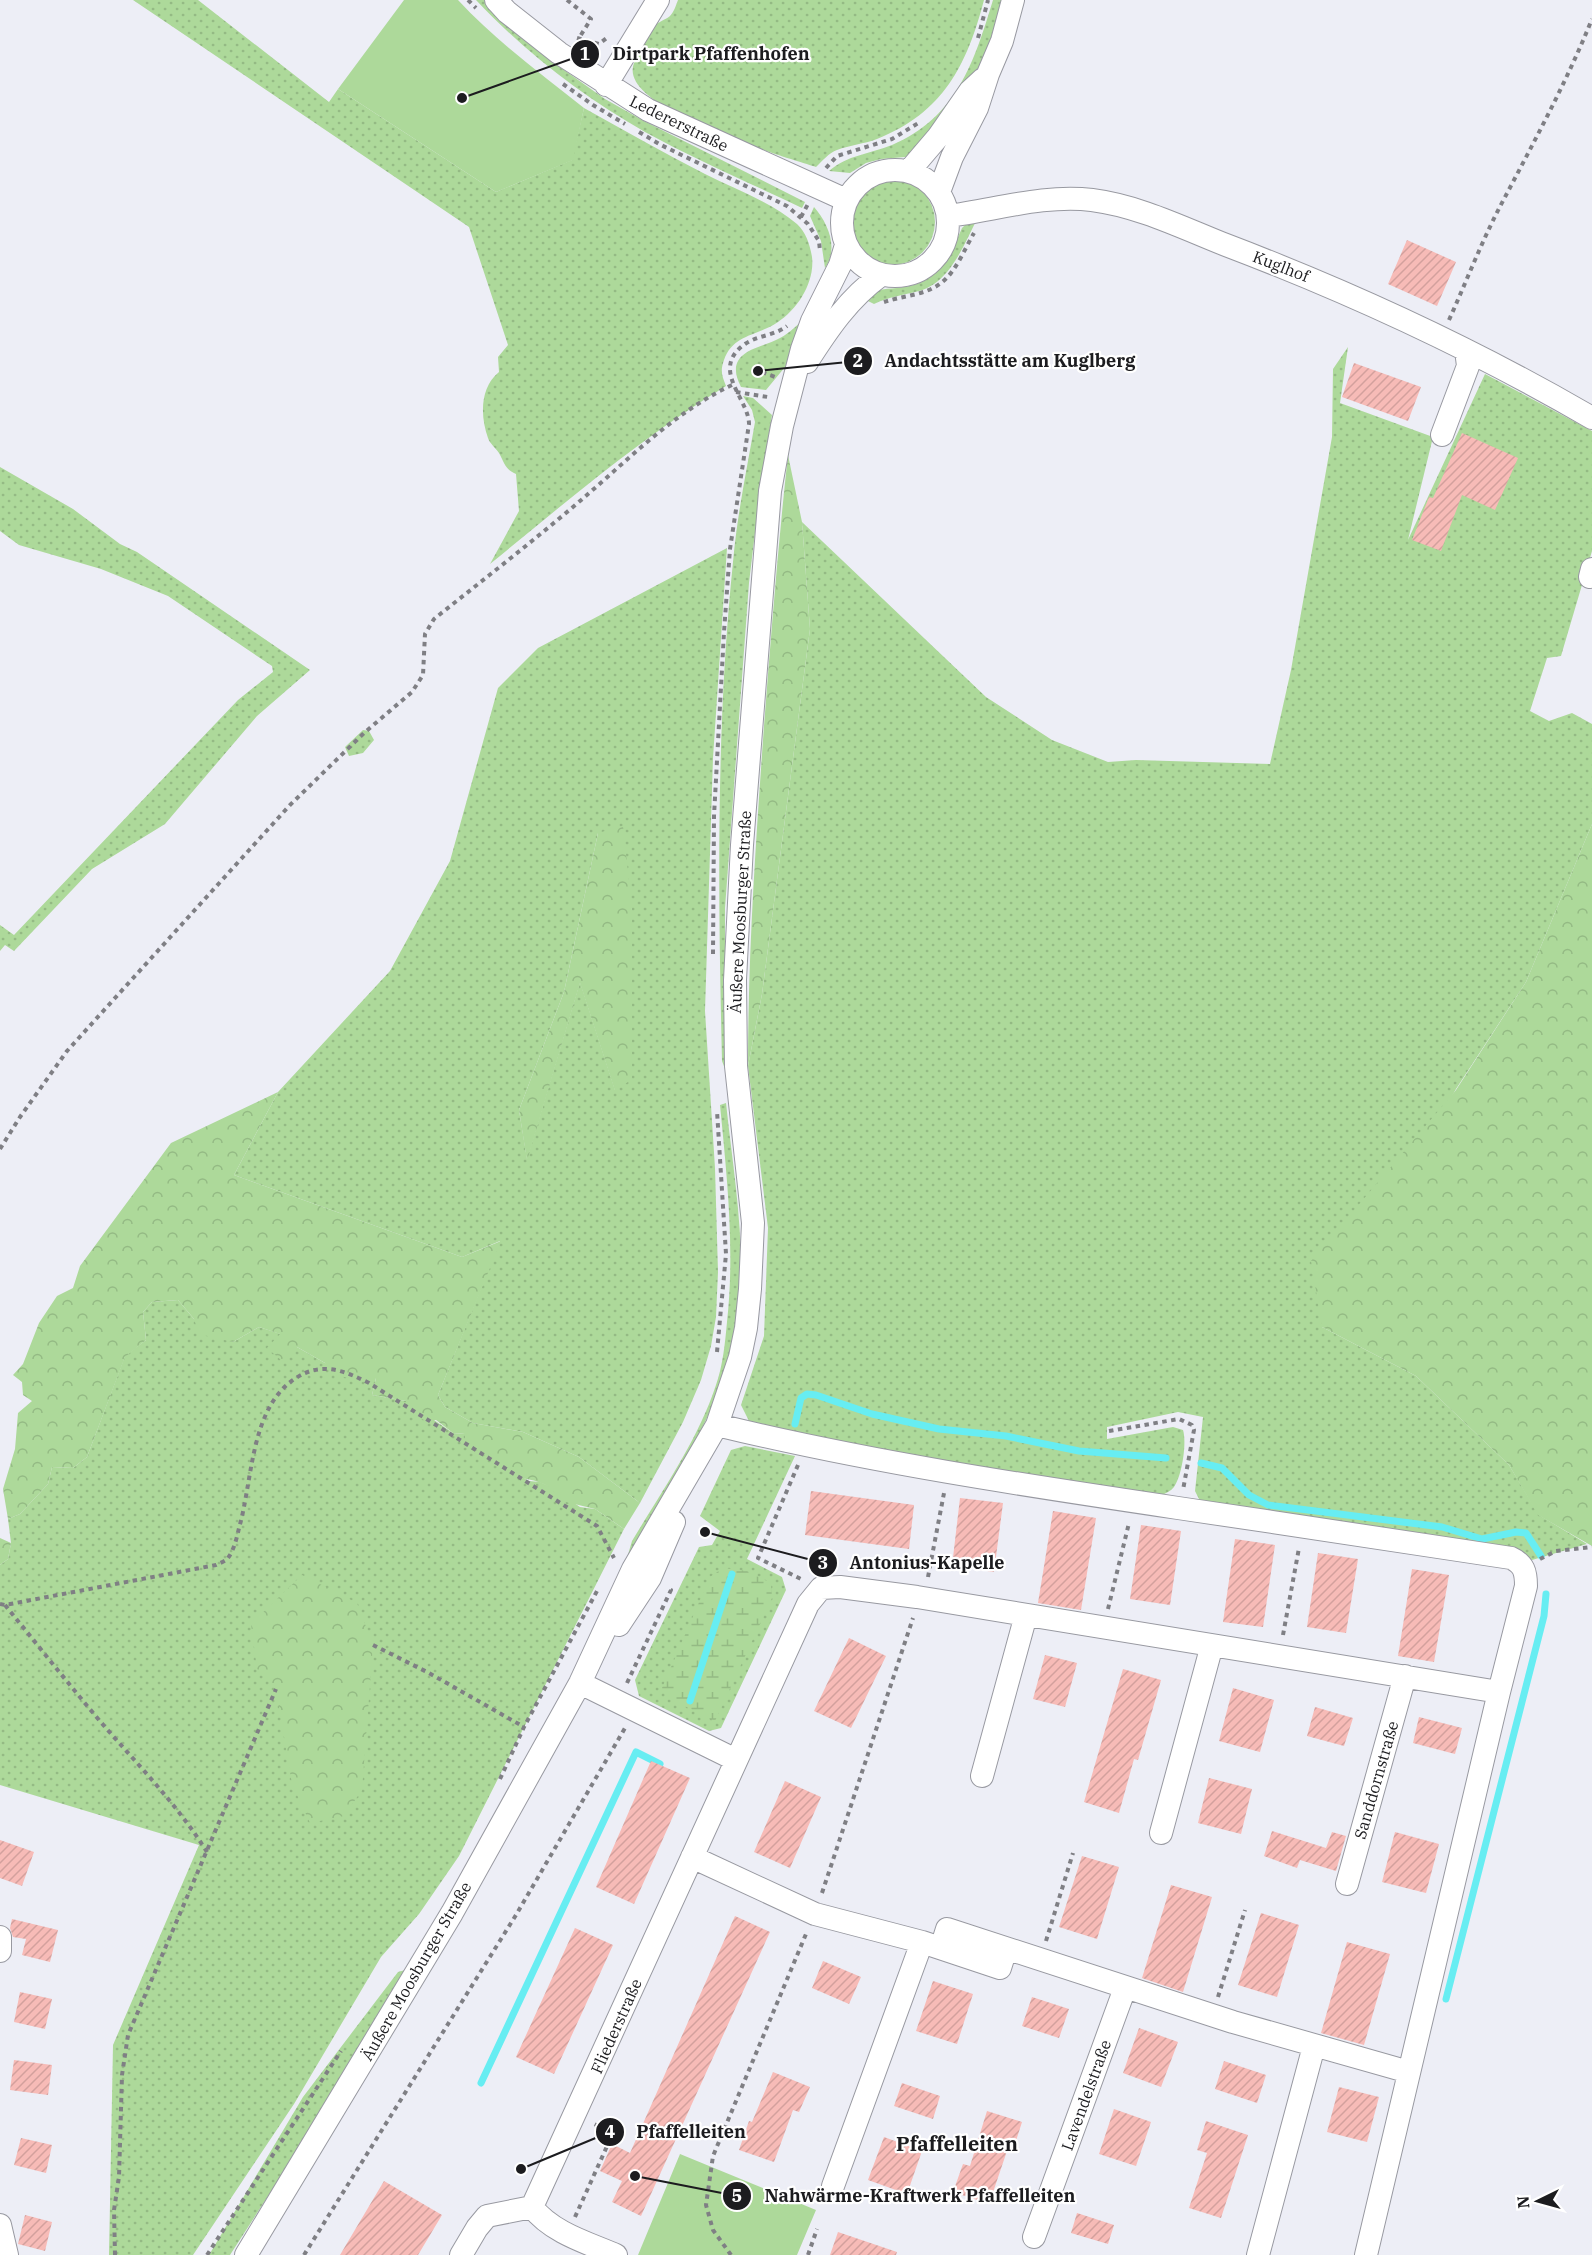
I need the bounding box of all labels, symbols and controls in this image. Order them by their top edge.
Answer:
callout: Dirtpark Pfaffenhofen [570,36,821,72]
text: 1 [580,42,591,65]
text: Dirtpark Pfaffenhofen [612,42,810,65]
street label: Ledererstraße [626,90,732,156]
street label: Kuglhof [1250,246,1313,286]
callout: Andachtsstätte am Kuglberg [843,343,1148,379]
text: 2 [853,349,863,372]
text: Andachtsstätte am Kuglberg [884,349,1136,372]
street label: Äußere Moosburger Straße [725,810,755,1014]
callout: Antonius-Kapelle [808,1545,1017,1581]
text: 3 [818,1551,828,1574]
text: Antonius-Kapelle [850,1551,1005,1574]
street label: Sanddornstraße [1350,1719,1402,1841]
street label: Äußere Moosburger Straße [357,1878,475,2064]
street label: Fliederstraße [586,1975,646,2077]
street label: Lavendelstraße [1057,2037,1115,2153]
callout: Pfaffelleiten [595,2114,758,2150]
text: 4 [605,2120,616,2143]
text: Pfaffelleiten [636,2120,746,2143]
district label: Pfaffelleiten [896,2130,1018,2157]
north arrow [1508,2171,1568,2231]
callout: Nahwärme-Kraftwerk Pfaffelleiten [722,2178,1087,2214]
text: 5 [732,2184,742,2207]
text: Nahwärme-Kraftwerk Pfaffelleiten [765,2184,1076,2207]
text: N [1513,2195,1534,2209]

